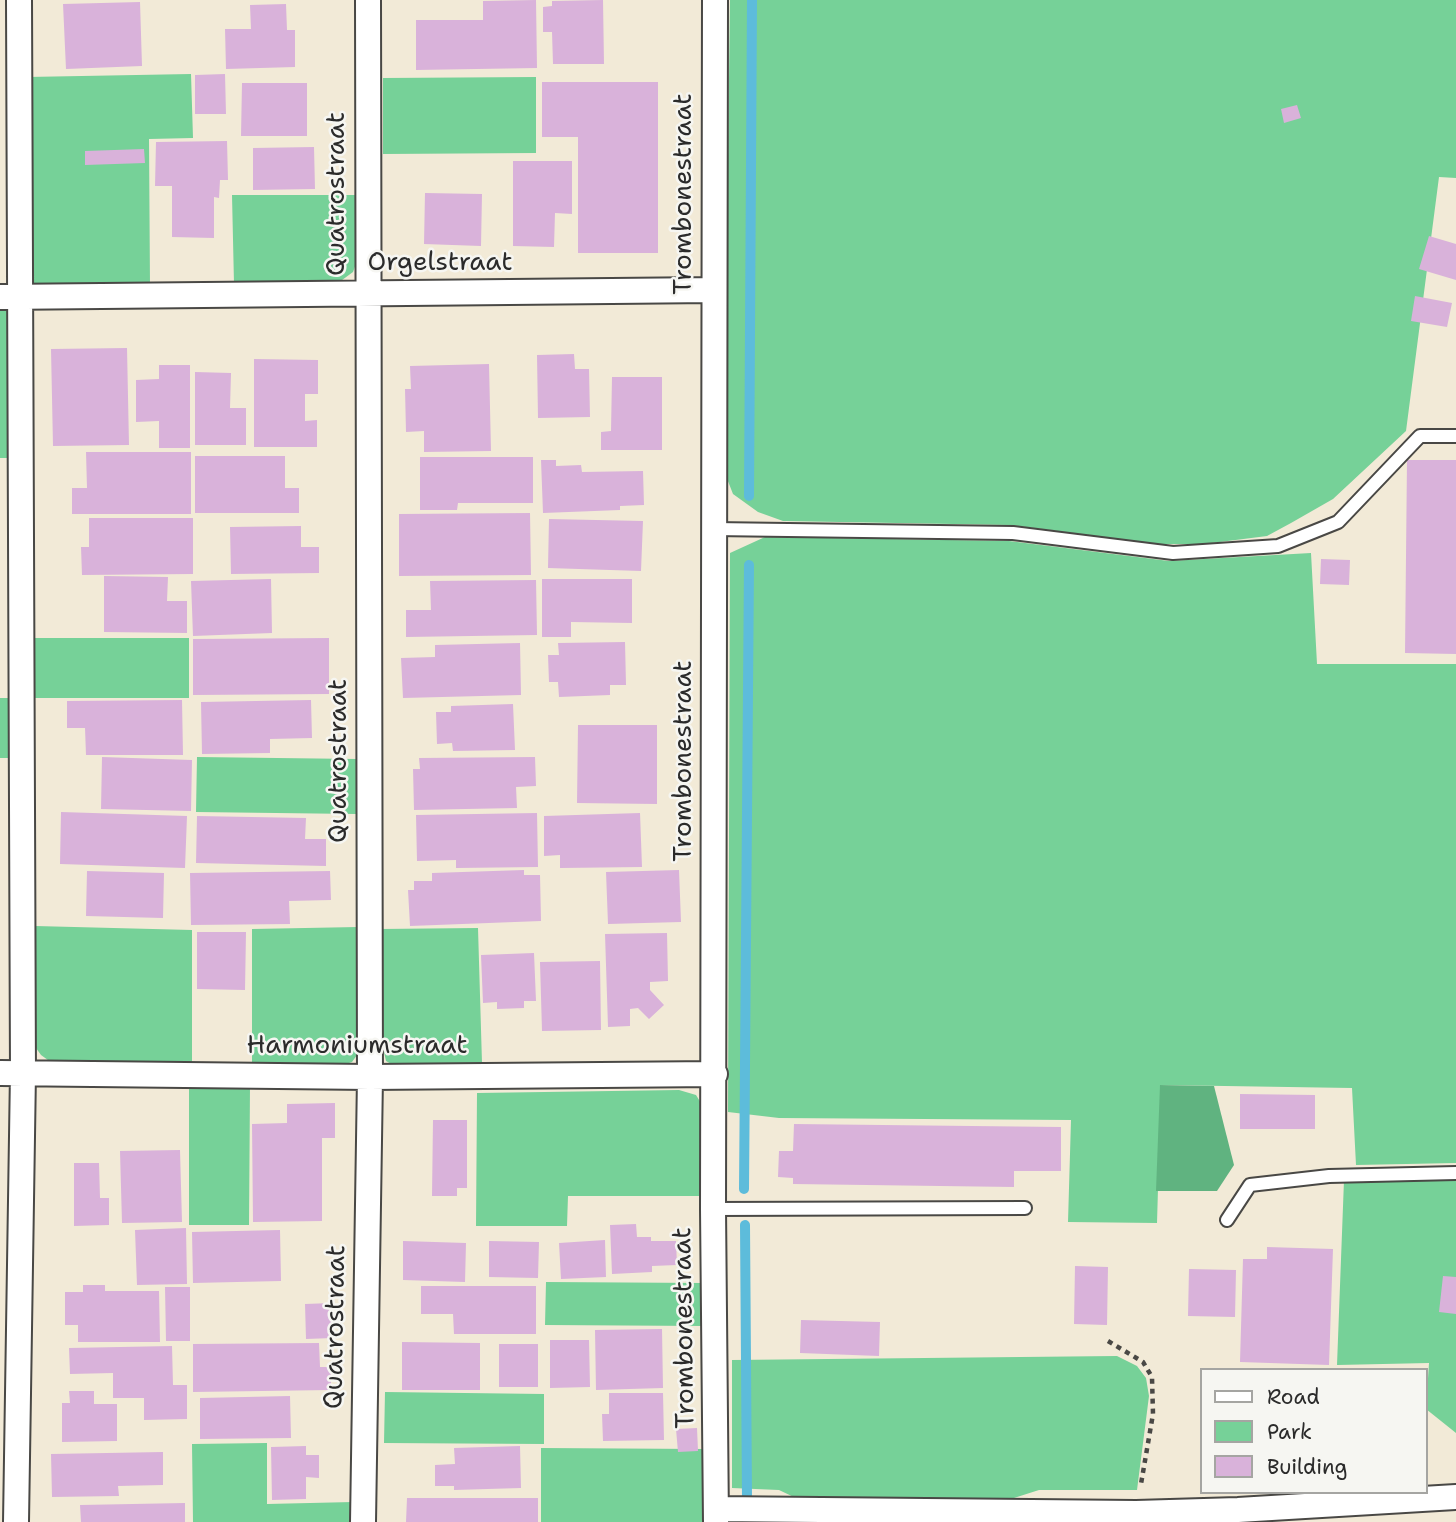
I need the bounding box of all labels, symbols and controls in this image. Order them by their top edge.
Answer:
street label: Trombonestraat [668,93,700,295]
street label: Quatrostraat [321,112,353,276]
street label: Orgelstraat [367,247,513,279]
street label: Trombonestraat [668,660,700,862]
street label: Quatrostraat [323,679,355,843]
street label: Harmoniumstraat [246,1030,468,1062]
street label: Trombonestraat [668,1227,702,1429]
street label: Quatrostraat [319,1245,353,1409]
legend [1200,1368,1428,1494]
text: Road [1267,1383,1320,1411]
text: Park [1267,1418,1312,1446]
text: Building [1267,1453,1347,1481]

